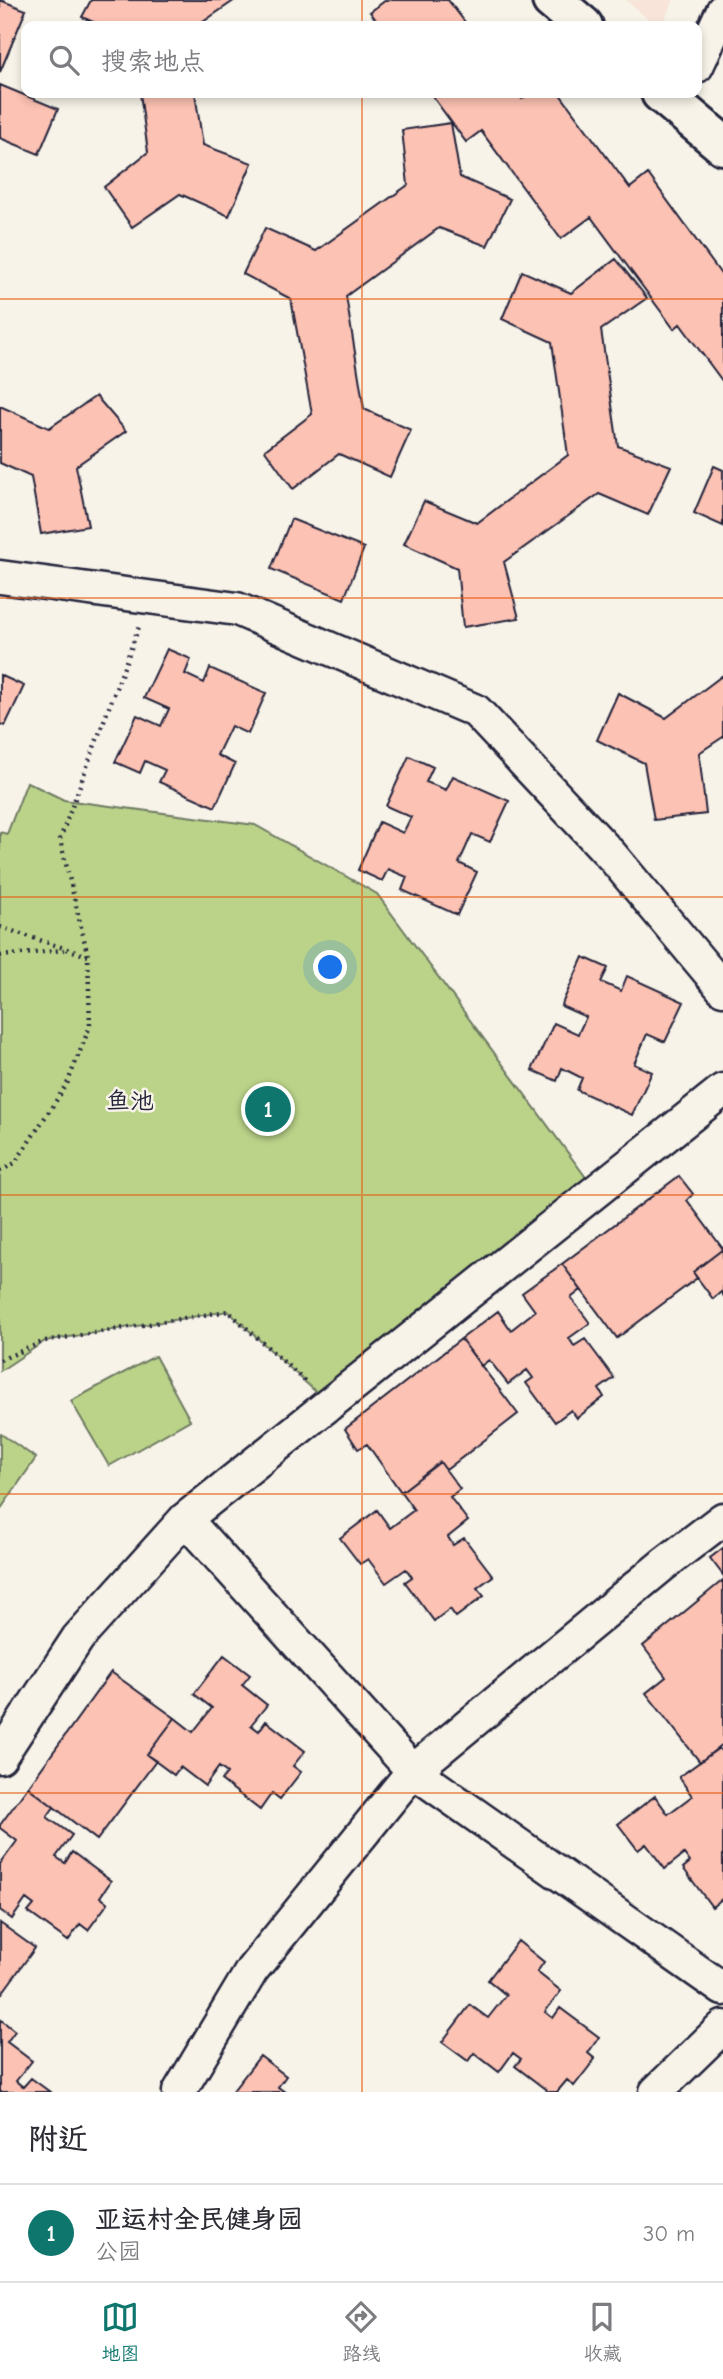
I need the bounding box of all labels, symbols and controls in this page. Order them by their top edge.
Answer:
search box [21,21,702,98]
icon: search [45,41,83,79]
text: 搜索地点 [101,47,205,77]
your location [313,950,347,984]
pin: 1 [245,1083,291,1135]
district label: 鱼池 [106,1087,154,1115]
text: 附近 [28,2122,88,2157]
text: 亚运村全民健身园 [95,2205,303,2235]
text: 1 [46,2220,56,2247]
text: 30 m [643,2220,695,2247]
text: 公园 [95,2238,141,2265]
tab: 地图 [101,2298,140,2365]
tab: 路线 [342,2298,381,2365]
tab: 收藏 [583,2298,622,2365]

